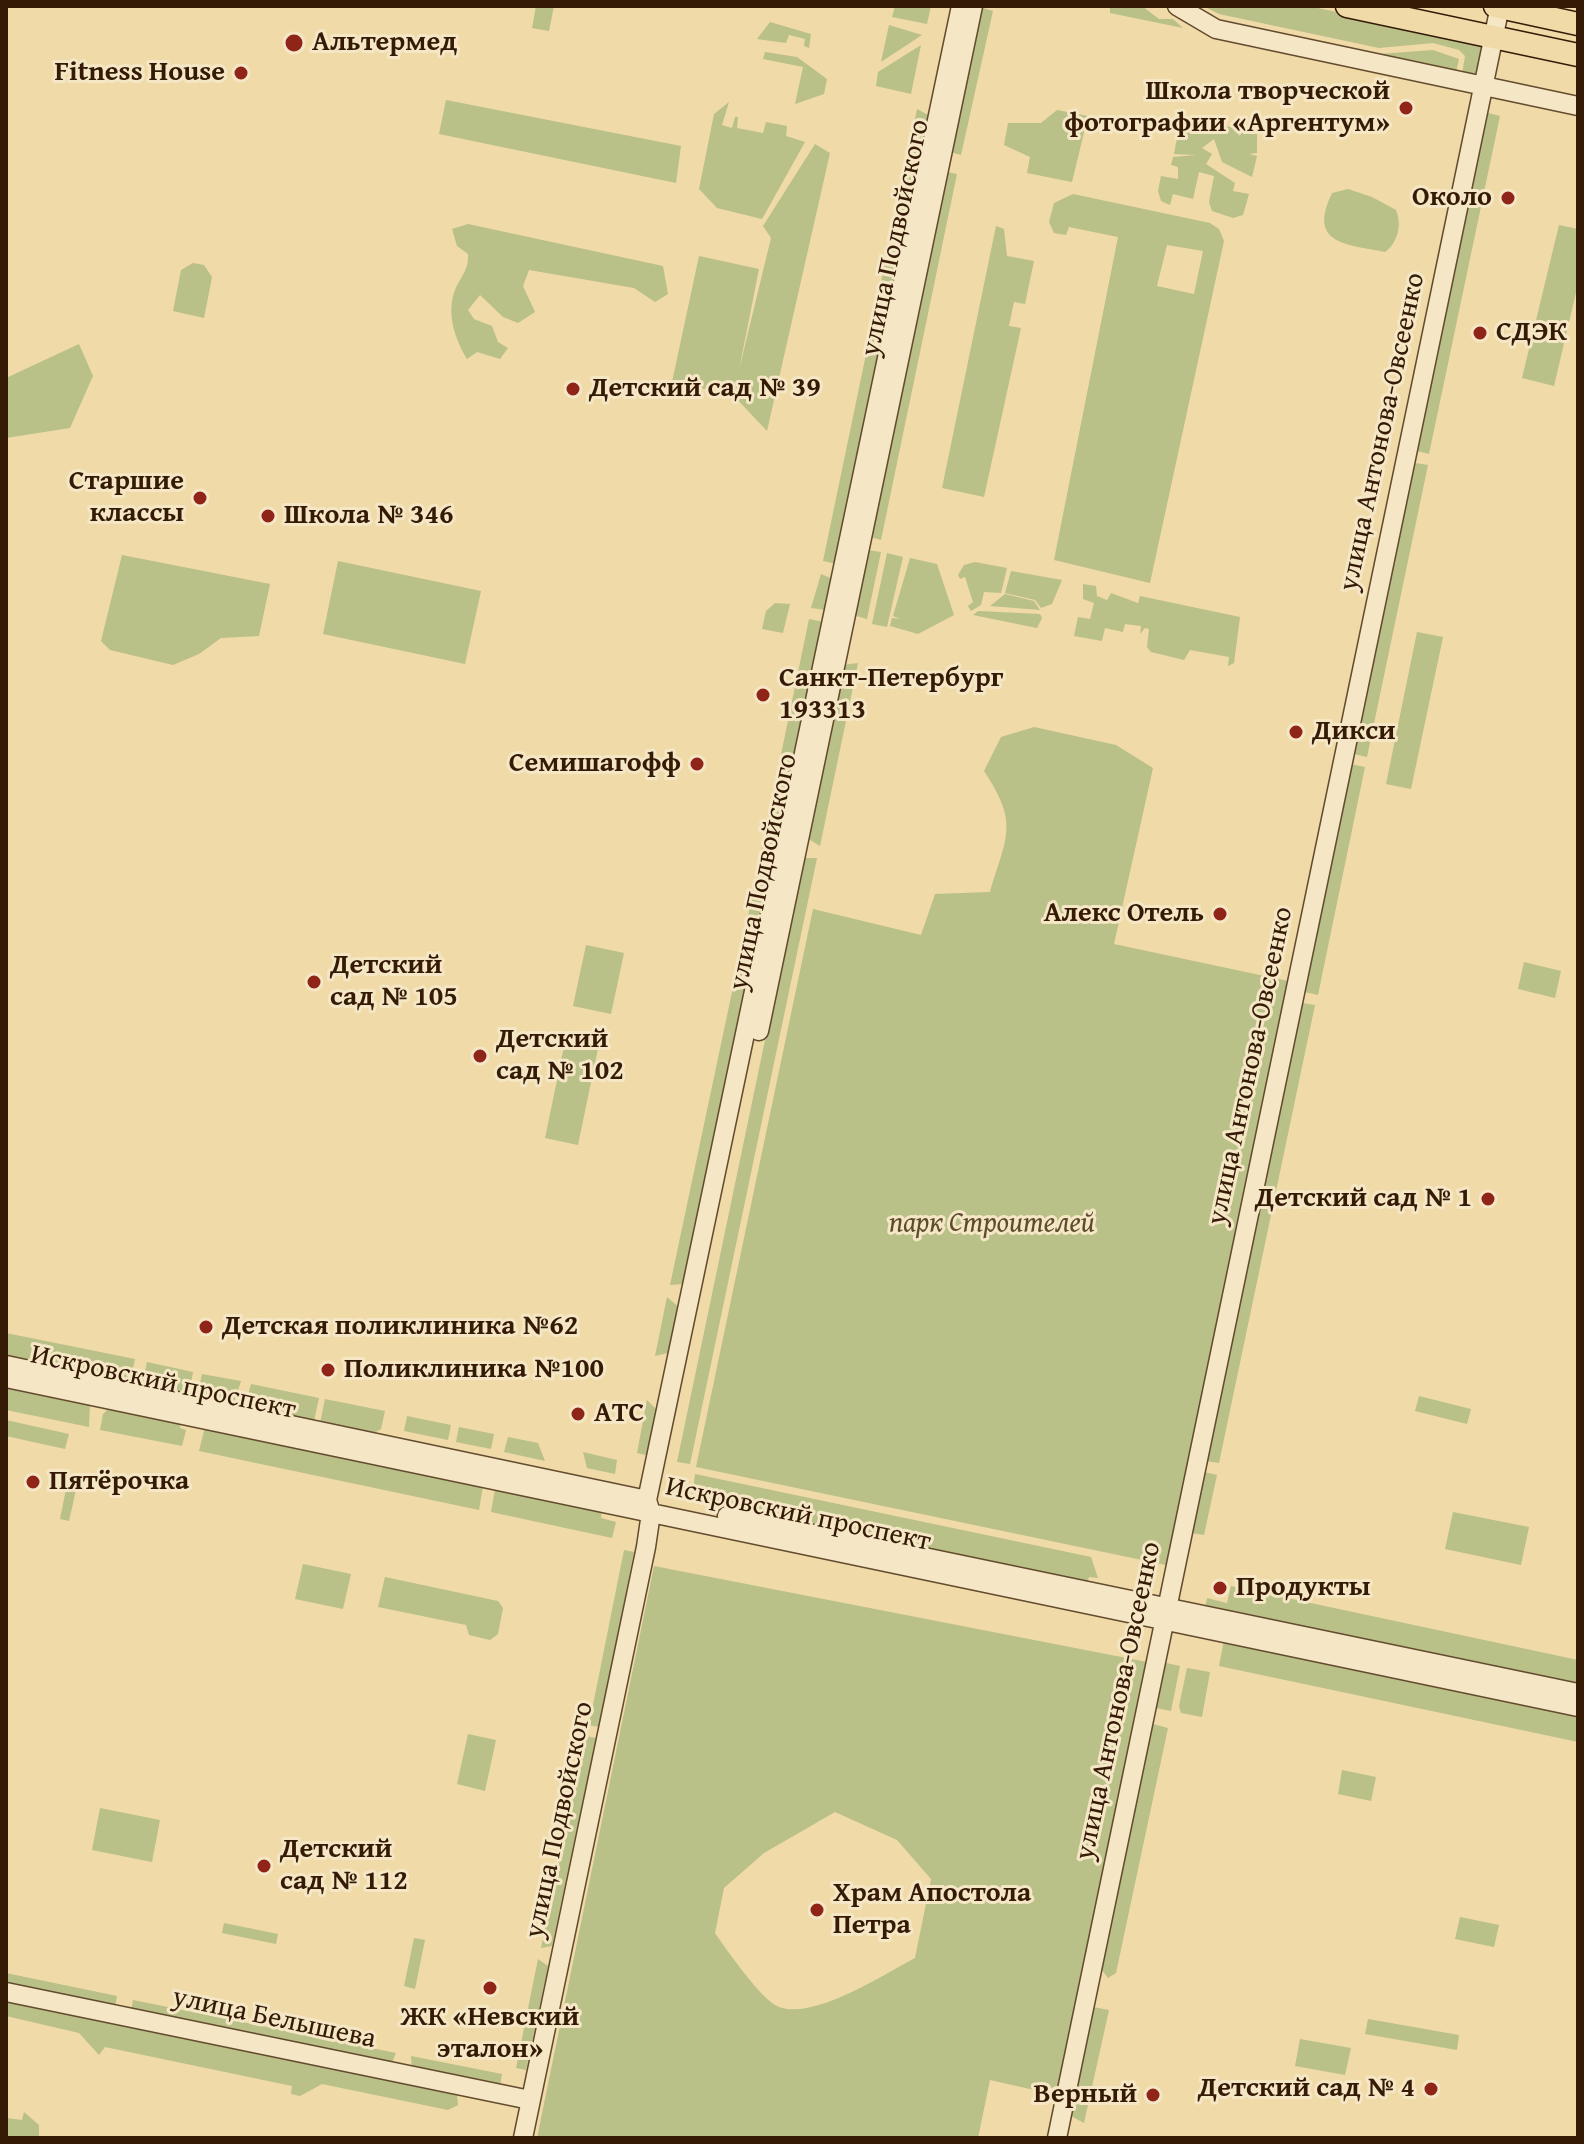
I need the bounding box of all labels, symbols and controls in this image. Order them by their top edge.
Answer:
place label: Альтермед [312,26,457,60]
marker: Альтермед [283,32,305,54]
place label: Fitness House [55,56,225,90]
marker: Fitness House [232,64,250,82]
place label: Школа творческой фотографии «Аргентум» [1064,75,1390,141]
marker: Школа творческой фотографии «Аргентум» [1397,99,1415,117]
street label: улица Подвойского [854,116,938,360]
place label: Около [1412,181,1492,215]
marker: Около [1499,189,1517,207]
street label: улица Антонова-Овсеенко [1333,270,1433,594]
place label: СДЭК [1496,316,1567,350]
marker: СДЭК [1471,324,1489,342]
place label: Детский сад № 39 [589,372,821,406]
marker: Детский сад № 39 [564,380,582,398]
place label: Старшие классы [69,465,184,531]
marker: Старшие классы [191,489,209,507]
place label: Школа № 346 [284,499,453,533]
marker: Школа № 346 [259,507,277,525]
place label: Санкт-Петербург 193313 [779,662,1003,728]
marker: Санкт-Петербург 193313 [754,686,772,704]
place label: Дикси [1312,715,1396,749]
marker: Дикси [1287,723,1305,741]
place label: Семишагофф [509,747,681,781]
street label: улица Подвойского [722,750,806,994]
marker: Семишагофф [688,755,706,773]
place label: Алекс Отель [1044,897,1204,931]
street label: улица Антонова-Овсеенко [1201,904,1301,1228]
marker: Алекс Отель [1211,905,1229,923]
place label: Детский сад № 105 [330,949,458,1015]
marker: Детский сад № 105 [305,973,323,991]
place label: Детский сад № 102 [496,1023,624,1089]
marker: Детский сад № 102 [471,1047,489,1065]
place label: Детский сад № 1 [1255,1182,1472,1216]
marker: Детский сад № 1 [1479,1190,1497,1208]
park label: парк Строителей [889,1207,1095,1241]
place label: Детская поликлиника №62 [222,1310,578,1344]
marker: Детская поликлиника №62 [197,1318,215,1336]
street label: Искровский проспект [27,1338,299,1428]
place label: Поликлиника №100 [344,1353,604,1387]
marker: Поликлиника №100 [319,1361,337,1379]
place label: АТС [594,1397,644,1431]
marker: АТС [569,1405,587,1423]
place label: Пятёрочка [49,1465,189,1499]
street label: Искровский проспект [662,1470,934,1560]
marker: Пятёрочка [24,1473,42,1491]
street label: улица Антонова-Овсеенко [1069,1539,1169,1863]
place label: Продукты [1236,1571,1370,1605]
marker: Продукты [1211,1579,1229,1597]
street label: улица Подвойского [518,1698,602,1942]
place label: Детский сад № 112 [280,1833,408,1899]
marker: Детский сад № 112 [255,1857,273,1875]
place label: Храм Апостола Петра [833,1877,1031,1943]
marker: Храм Апостола Петра [808,1901,826,1919]
marker: ЖК «Невский эталон» [481,1979,499,1997]
street label: улица Белышева [169,1981,379,2057]
place label: ЖК «Невский эталон» [401,2001,579,2067]
place label: Детский сад № 4 [1198,2072,1415,2106]
place label: Верный [1034,2078,1137,2112]
marker: Детский сад № 4 [1422,2080,1440,2098]
marker: Верный [1144,2086,1162,2104]

